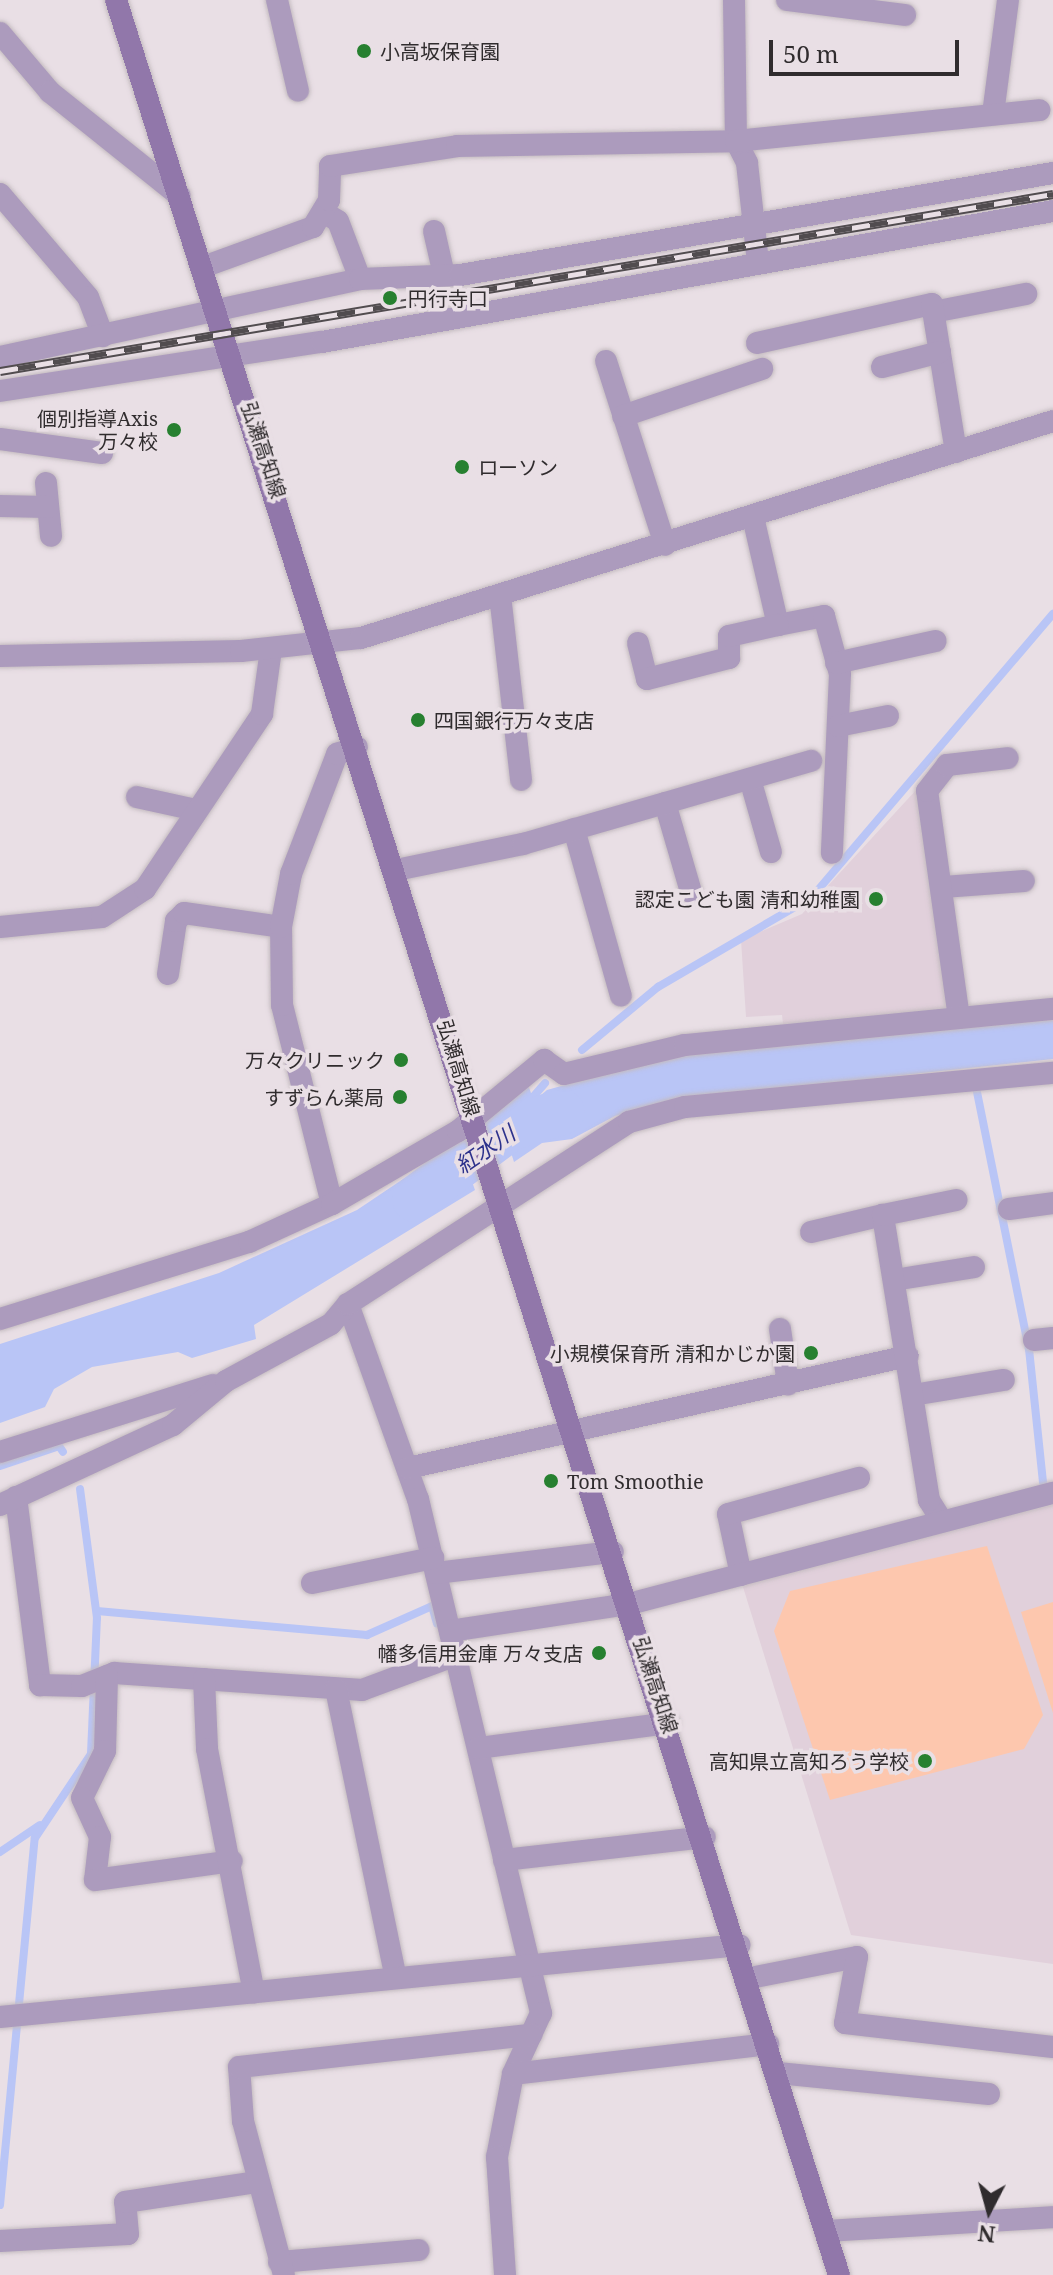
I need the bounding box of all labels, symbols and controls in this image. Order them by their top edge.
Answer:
scale bar [773,24,963,74]
text: 50 m [783,37,839,70]
place label: 小高坂保育園 [380,39,500,63]
marker: 小高坂保育園 [355,42,373,60]
place label: 円行寺口 [408,286,488,310]
marker: 円行寺口 [379,287,401,309]
street label: 弘瀬高知線 [237,399,291,501]
place label: 個別指導Axis 万々校 [37,406,158,453]
marker: 個別指導Axis 万々校 [165,421,183,439]
place label: ローソン [478,455,558,479]
marker: ローソン [453,458,471,476]
place label: 四国銀行万々支店 [434,708,594,732]
marker: 四国銀行万々支店 [409,711,427,729]
place label: 認定こども園 清和幼稚園 [635,887,860,911]
marker: 認定こども園 清和幼稚園 [867,890,885,908]
street label: 弘瀬高知線 [433,1017,485,1119]
place label: 万々クリニック [245,1048,385,1072]
marker: 万々クリニック [392,1051,410,1069]
place label: すずらん薬局 [264,1085,384,1109]
marker: すずらん薬局 [391,1088,409,1106]
water label: 紅水川 [450,1120,520,1178]
place label: 小規模保育所 清和かじか園 [550,1341,795,1365]
marker: 小規模保育所 清和かじか園 [802,1344,820,1362]
place label: Tom Smoothie [567,1469,704,1493]
marker: Tom Smoothie [542,1472,560,1490]
street label: 弘瀬高知線 [629,1634,683,1736]
place label: 幡多信用金庫 万々支店 [378,1641,583,1665]
marker: 幡多信用金庫 万々支店 [590,1644,608,1662]
place label: 高知県立高知ろう学校 [709,1749,909,1773]
marker: 高知県立高知ろう学校 [916,1752,934,1770]
north arrow [949,2171,1029,2251]
text: N [976,2219,997,2251]

